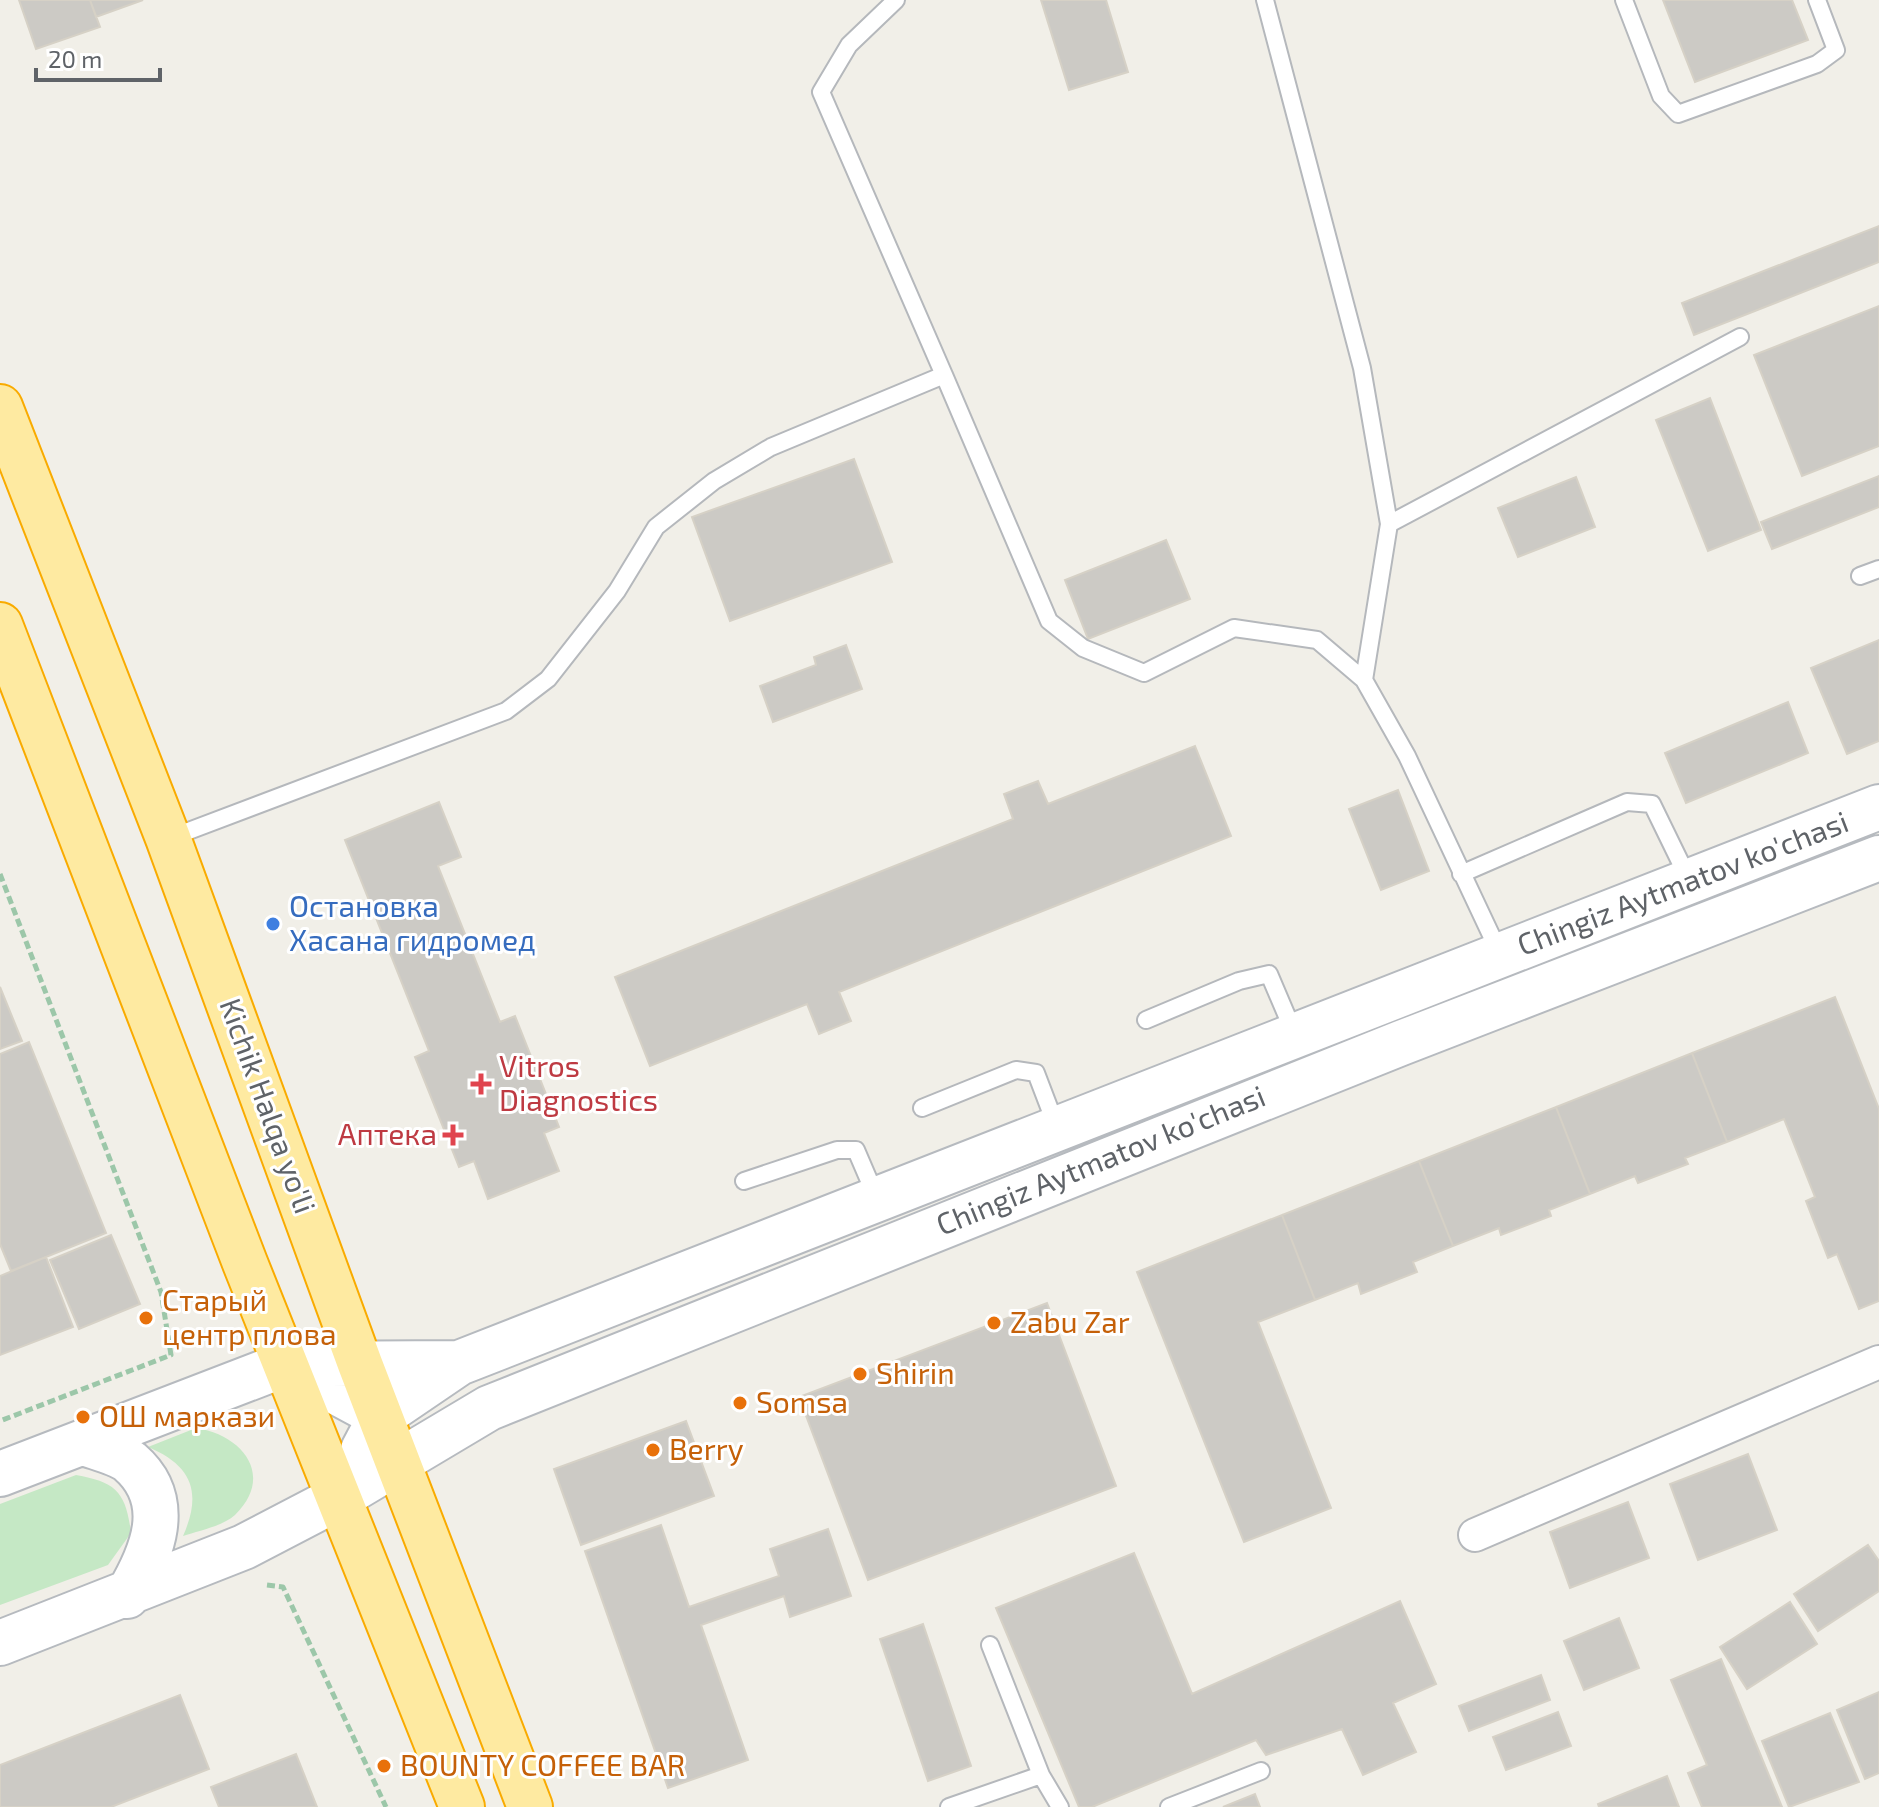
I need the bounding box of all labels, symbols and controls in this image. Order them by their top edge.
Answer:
scale bar [36,32,160,82]
text: 20 m [48,44,102,73]
street label: Chingiz Aytmatov ko'chasi [1512,802,1853,962]
place label: Остановка Хасана гидромед [289,887,536,957]
marker: Остановка Хасана гидромед [264,915,282,933]
street label: Kichik Halqa yo'li [213,993,324,1218]
place label: Vitros Diagnostics [499,1047,658,1117]
marker: Vitros Diagnostics [470,1073,492,1095]
street label: Chingiz Aytmatov ko'chasi [931,1077,1270,1242]
place label: Аптека [338,1115,437,1151]
marker: Аптека [444,1126,462,1144]
place label: Старый центр плова [162,1281,337,1351]
place label: Zabu Zar [1010,1303,1130,1339]
marker: Старый центр плова [137,1309,155,1327]
marker: Zabu Zar [985,1314,1003,1332]
place label: Shirin [876,1354,955,1390]
marker: Shirin [851,1365,869,1383]
place label: Somsa [756,1383,848,1419]
marker: Somsa [731,1394,749,1412]
place label: ОШ маркази [99,1397,275,1433]
marker: ОШ маркази [74,1408,92,1426]
place label: Berry [669,1430,744,1466]
marker: Berry [644,1441,662,1459]
place label: BOUNTY COFFEE BAR [400,1746,685,1782]
marker: BOUNTY COFFEE BAR [375,1757,393,1775]

